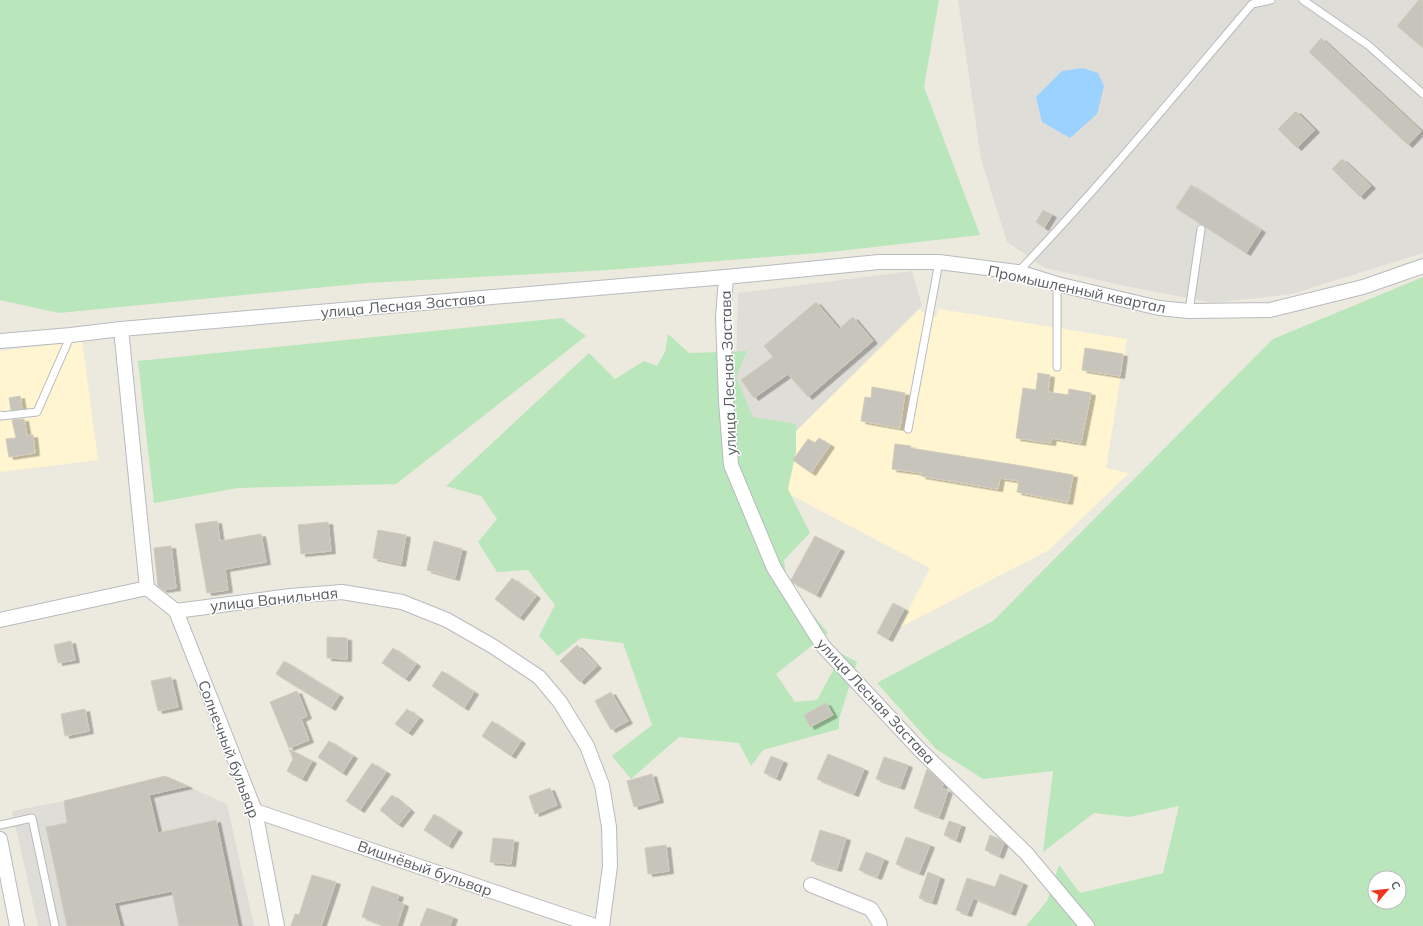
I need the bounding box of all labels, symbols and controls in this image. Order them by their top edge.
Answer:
street label: Промышленный квартал [986,261,1168,317]
street label: улица Лесная Застава [320,288,486,322]
street label: улица Лесная Застава [716,290,740,456]
street label: улица Ванильная [209,583,339,615]
street label: улица Лесная Застава [813,634,939,768]
street label: Солнечный бульвар [194,677,264,821]
street label: Вишнёвый бульвар [355,836,495,900]
north arrow [1367,870,1407,910]
text: С [1388,879,1404,892]

